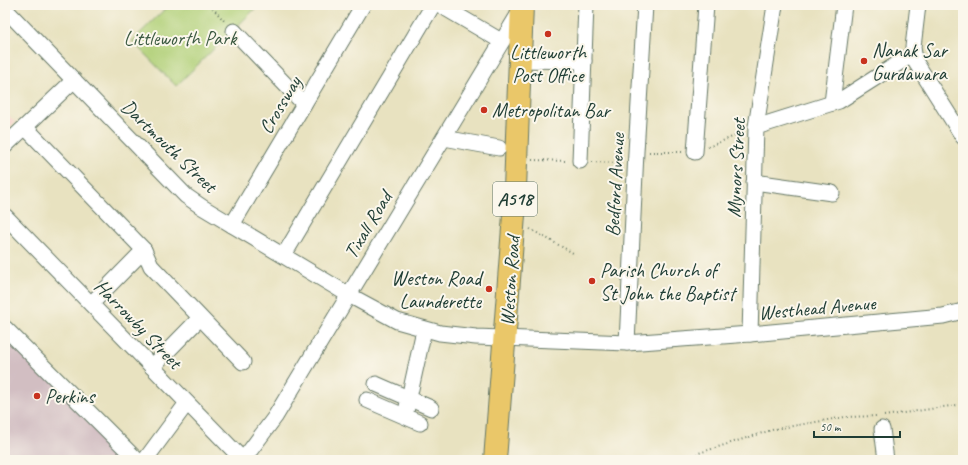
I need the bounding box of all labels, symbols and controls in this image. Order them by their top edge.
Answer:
park label: Littleworth Park [124,26,238,51]
marker: Littleworth Post Office [543,29,553,39]
place label: Nanak Sar Gurdawara [872,38,949,86]
place label: Littleworth Post Office [510,40,588,88]
marker: Nanak Sar Gurdawara [859,56,869,66]
street label: Crossway [253,71,307,138]
street label: Dartmouth Street [116,94,224,200]
place label: Metropolitan Bar [492,98,612,123]
marker: Metropolitan Bar [479,105,489,115]
street label: Mynors Street [721,115,751,218]
street label: Bedford Avenue [600,131,630,237]
road number: A518 [493,182,537,216]
street label: Tixall Road [338,184,399,263]
street label: Weston Road [494,232,526,327]
place label: Parish Church of St John the Baptist [600,258,738,306]
place label: Weston Road Launderette [391,266,484,314]
street label: Harrowby Street [89,274,189,376]
marker: Parish Church of St John the Baptist [587,276,597,286]
marker: Weston Road Launderette [484,284,494,294]
street label: Westhead Avenue [758,290,878,326]
place label: Perkins [45,384,97,409]
marker: Perkins [32,391,42,401]
scale bar [814,413,900,439]
text: 50 m [820,419,842,435]

